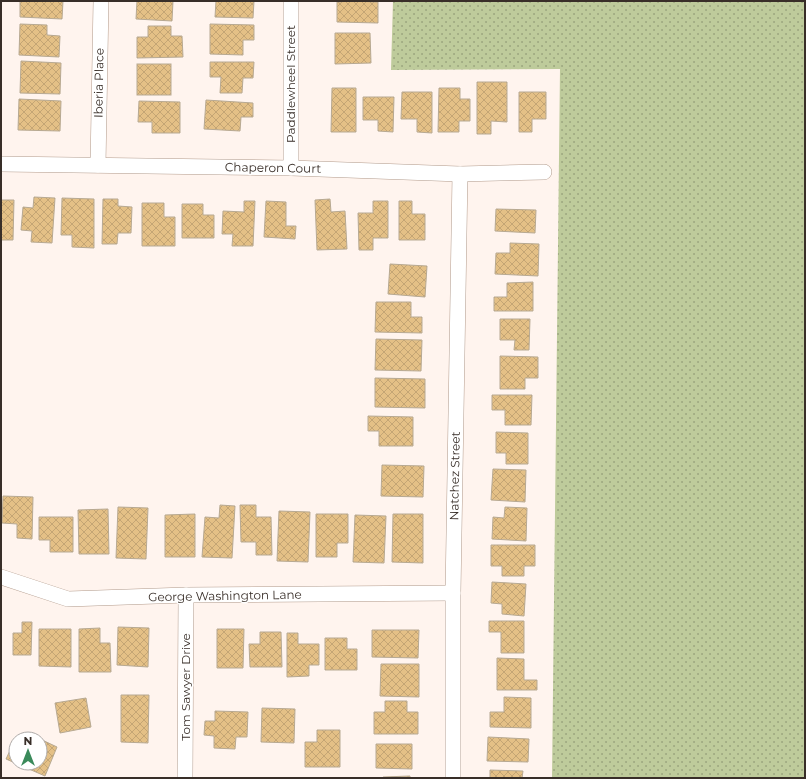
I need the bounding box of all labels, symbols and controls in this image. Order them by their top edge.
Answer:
street label: Paddlewheel Street [283,25,298,143]
street label: Iberia Place [90,48,107,118]
street label: Chaperon Court [225,159,321,176]
street label: Natchez Street [446,431,463,521]
street label: George Washington Lane [148,587,302,604]
street label: Tom Sawyer Drive [178,633,193,741]
north arrow [8,731,48,771]
text: N [24,734,32,748]

